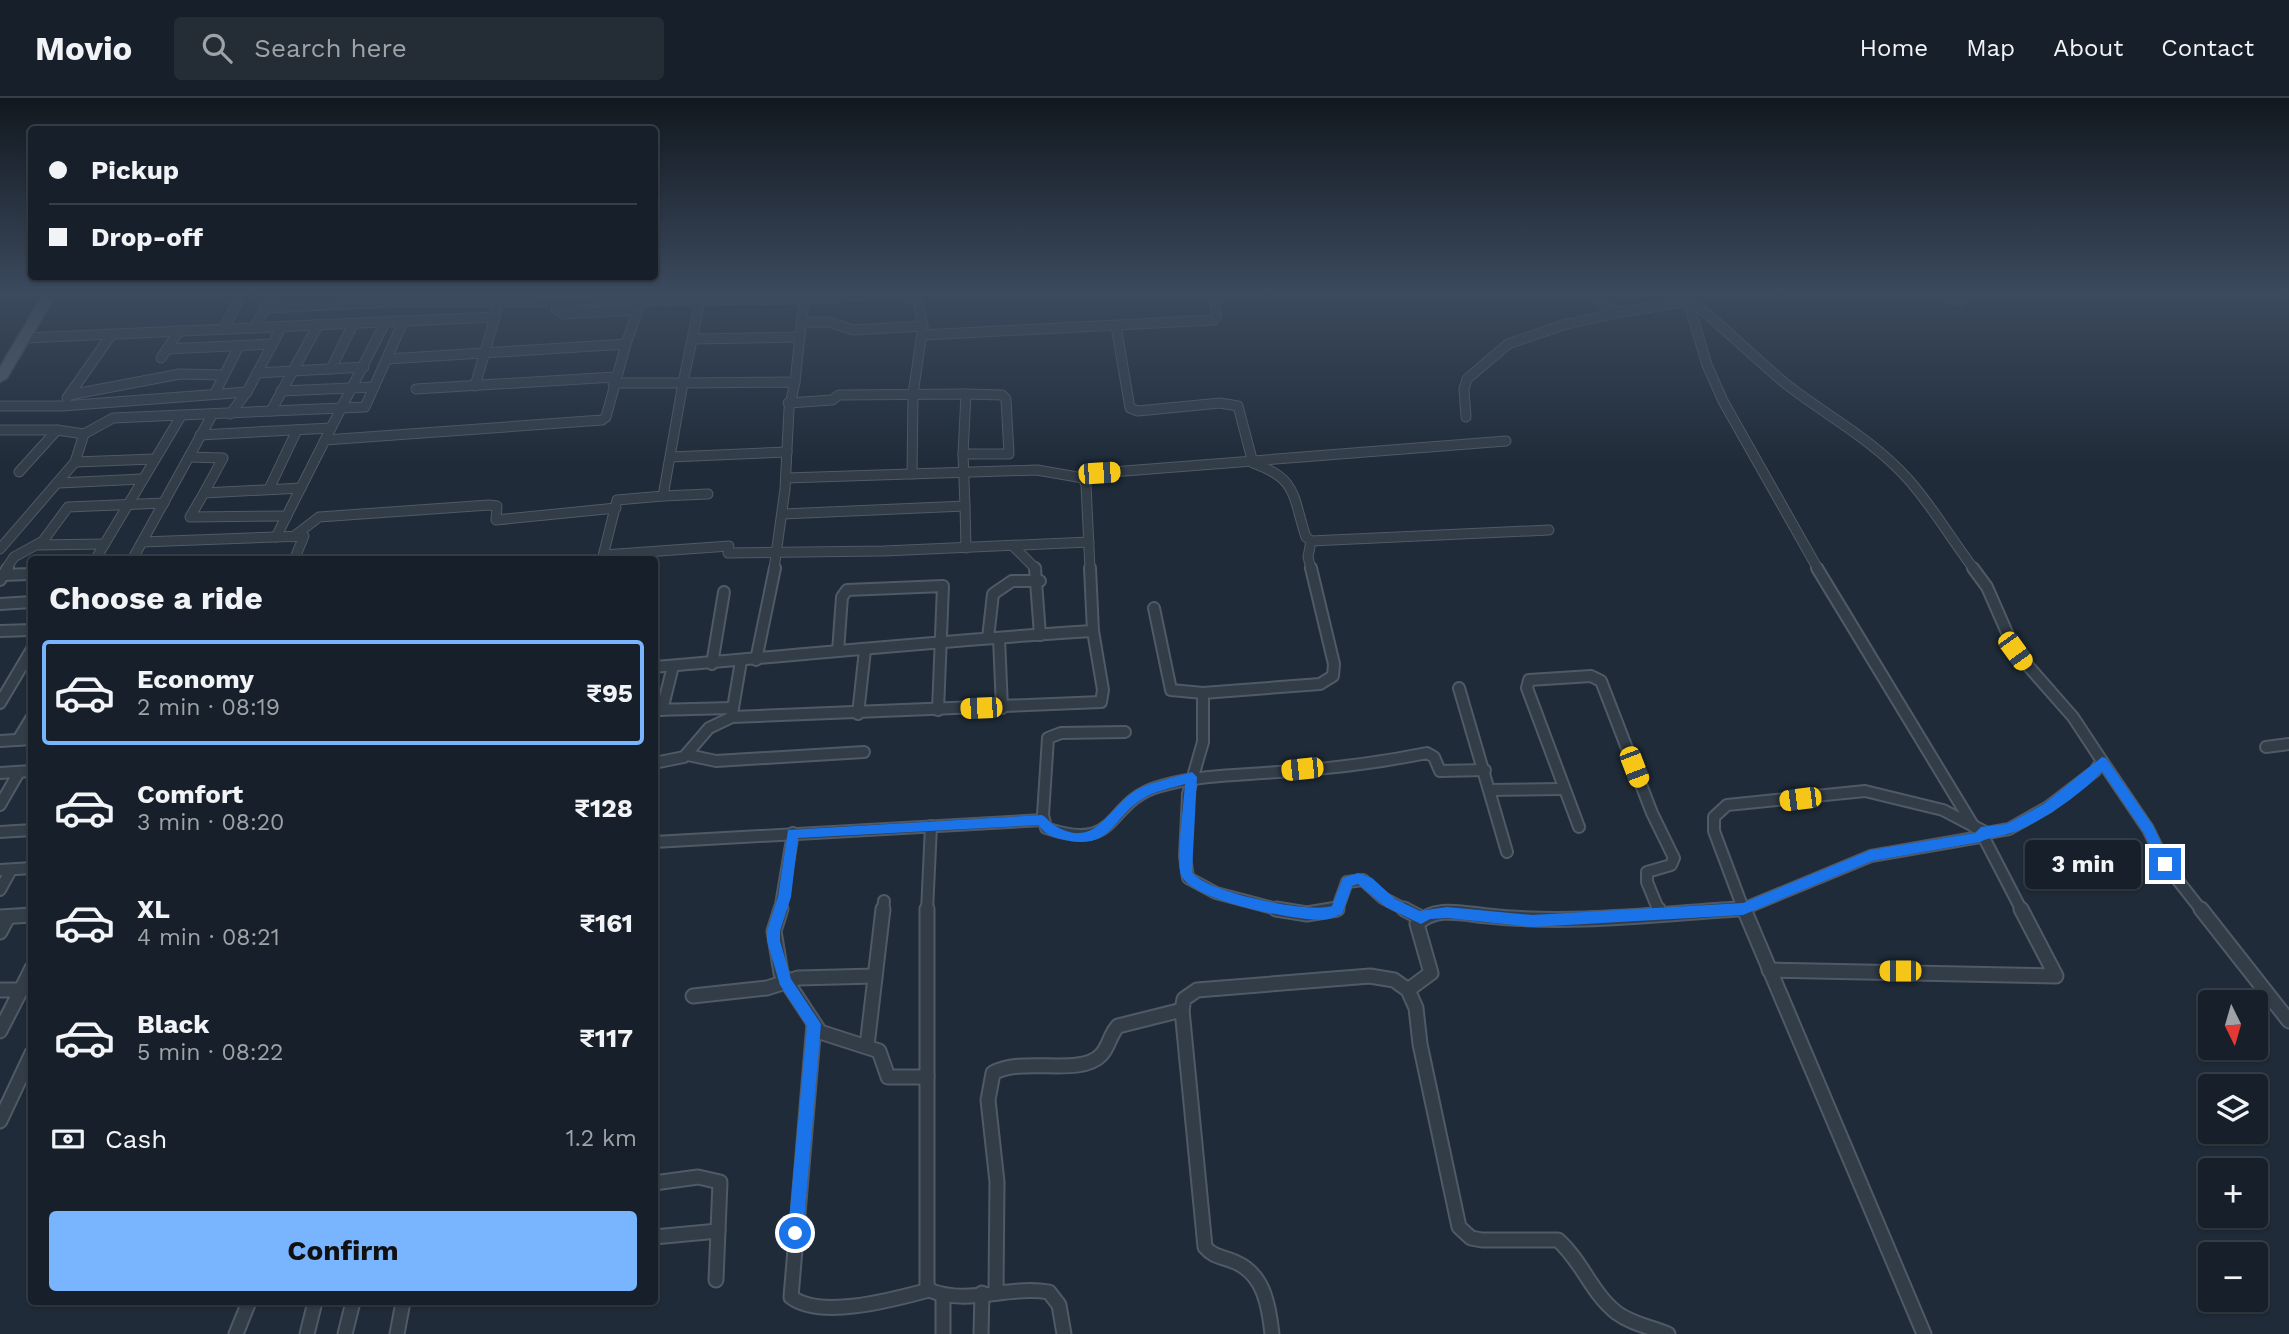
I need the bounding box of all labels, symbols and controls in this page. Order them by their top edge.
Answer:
search box [174,17,664,80]
text: Movio [35,29,132,68]
icon: search [198,29,236,67]
text: Search here [254,33,407,63]
text: Home [1860,34,1928,62]
text: Map [1966,34,2015,62]
text: About [2053,34,2123,62]
text: Contact [2161,34,2254,62]
text: Pickup [91,155,179,185]
text: Drop-off [91,222,203,252]
car [1078,461,1121,485]
text: Choose a ride [49,579,263,617]
car [1995,628,2036,674]
icon: car [53,661,116,724]
text: Economy [137,664,254,694]
text: ₹95 [586,678,633,708]
text: 2 min · 08:19 [137,694,280,721]
car [960,697,1003,719]
car [1617,744,1652,790]
car [1281,756,1324,782]
icon: car [53,776,116,839]
text: Comfort [137,779,243,809]
car [1778,786,1823,812]
text: ₹128 [574,793,633,823]
text: 3 min · 08:20 [137,809,284,836]
callout: 3 min [2025,840,2140,888]
route end [2149,848,2181,880]
text: 3 min [2052,851,2114,878]
icon: car [53,891,116,954]
text: XL [137,894,170,924]
text: ₹161 [579,908,633,938]
text: 4 min · 08:21 [137,924,280,951]
car [1880,961,1922,982]
north arrow [2198,990,2268,1060]
map controls [2198,990,2268,1312]
icon: car [53,1006,116,1069]
text: Black [137,1009,209,1039]
text: ₹117 [579,1023,633,1053]
text: 5 min · 08:22 [137,1039,284,1066]
button: layers [2198,1074,2268,1144]
icon: cash [49,1120,87,1158]
text: Cash [105,1124,167,1154]
text: 1.2 km [566,1125,637,1152]
button: + [2198,1158,2268,1228]
button: Confirm [49,1211,637,1291]
route start [779,1217,811,1249]
button: − [2198,1242,2268,1312]

